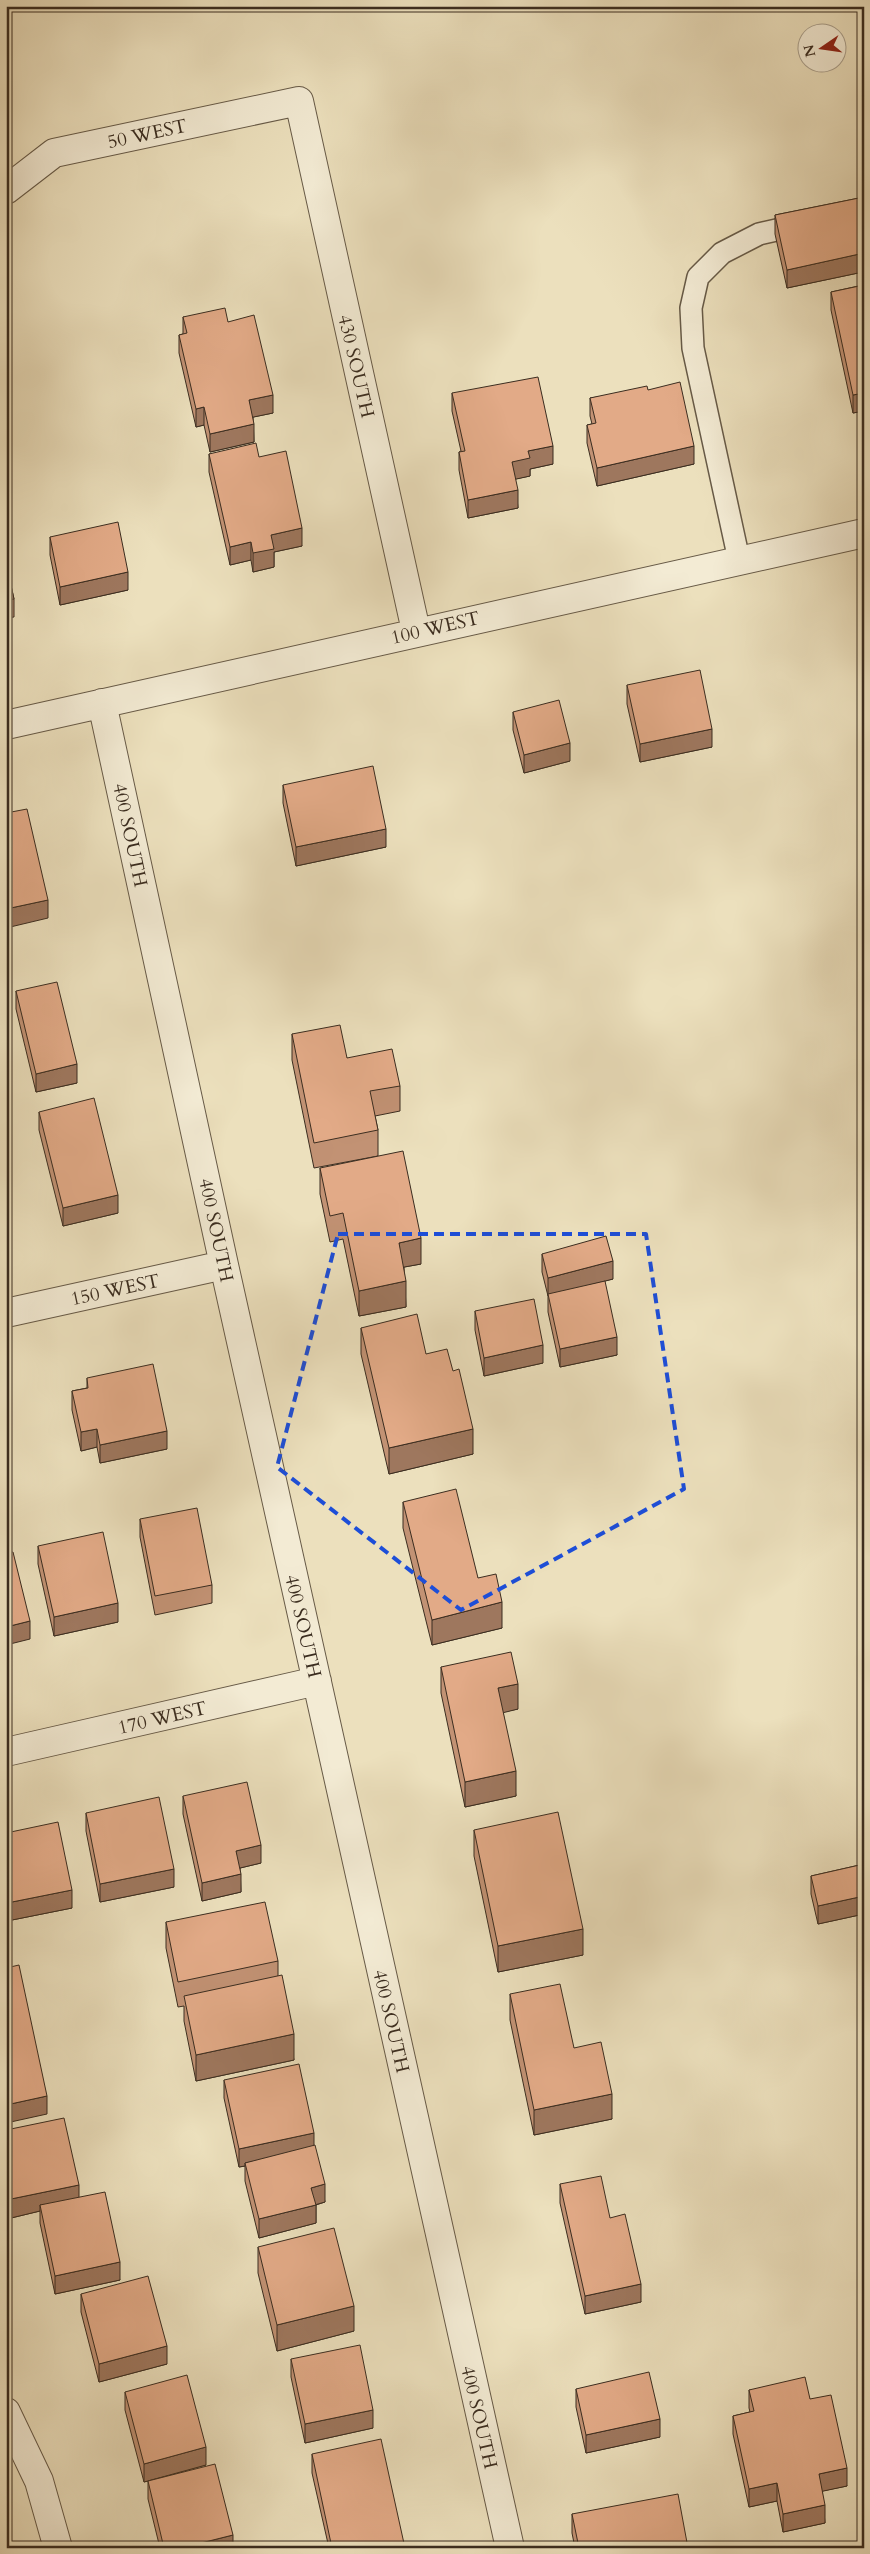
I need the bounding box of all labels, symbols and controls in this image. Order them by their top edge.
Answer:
north arrow [798,22,848,72]
text: N [799,43,820,59]
street label: 50 WEST [105,113,189,155]
street label: 430 SOUTH [331,312,381,421]
street label: 100 WEST [388,605,482,651]
street label: 400 SOUTH [106,781,154,890]
street label: 400 SOUTH [192,1176,240,1285]
street label: 150 WEST [68,1268,162,1312]
street label: 400 SOUTH [278,1572,328,1681]
street label: 170 WEST [115,1695,209,1741]
street label: 400 SOUTH [366,1967,416,2076]
street label: 400 SOUTH [454,2363,504,2472]

